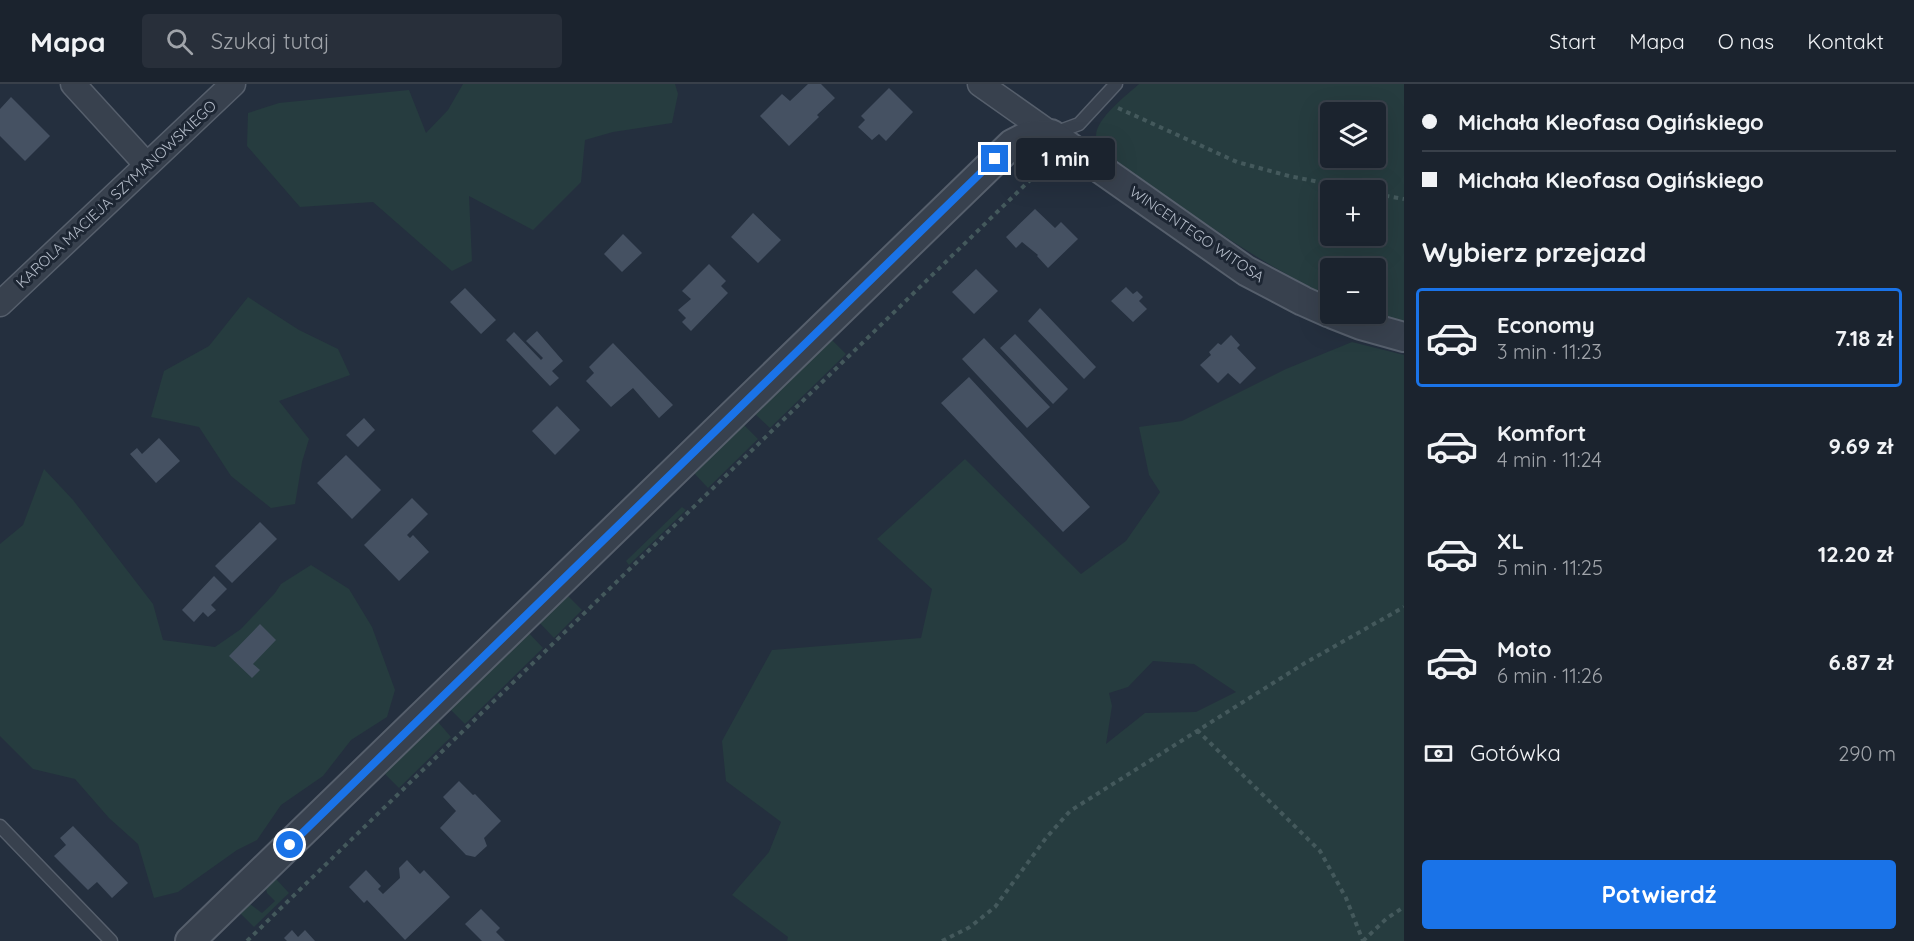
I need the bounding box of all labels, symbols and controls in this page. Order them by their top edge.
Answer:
search box [142,14,562,68]
text: Mapa [30,24,106,59]
icon: search [163,25,196,58]
text: Szukaj tutaj [211,27,330,55]
text: Start [1549,28,1596,54]
text: Mapa [1629,28,1685,54]
text: O nas [1718,28,1774,54]
text: Kontakt [1807,28,1884,54]
street label: KAROLA MACIEJA SZYMANOWSKIEGO [12,96,220,292]
map controls [1320,102,1386,324]
button: layers [1320,102,1386,168]
text: Michała Kleofasa Ogińskiego [1458,108,1764,136]
callout: 1 min [1016,138,1115,180]
route end [981,145,1008,172]
text: 1 min [1041,146,1090,171]
text: Michała Kleofasa Ogińskiego [1458,166,1764,194]
button: + [1320,180,1386,246]
street label: WINCENTEGO WITOSA [1126,182,1268,286]
text: Wybierz przejazd [1422,235,1646,269]
button: − [1320,258,1386,324]
icon: car [1425,311,1479,365]
text: Economy [1497,311,1595,339]
text: 7.18 zł [1835,324,1893,352]
text: 3 min · 11:23 [1497,339,1602,364]
icon: car [1425,419,1479,473]
text: Komfort [1497,419,1586,447]
text: 9.69 zł [1828,432,1893,460]
text: 4 min · 11:24 [1497,447,1602,472]
icon: car [1425,527,1479,581]
text: XL [1497,527,1524,555]
text: 12.20 zł [1818,540,1893,568]
text: 5 min · 11:25 [1497,555,1603,580]
icon: car [1425,635,1479,689]
text: Moto [1497,635,1551,663]
text: 6.87 zł [1828,648,1893,676]
text: 6 min · 11:26 [1497,663,1603,688]
icon: cash [1422,737,1455,770]
text: Gotówka [1470,739,1561,767]
text: 290 m [1838,741,1896,766]
route start [276,831,303,858]
button: Potwierdź [1422,860,1896,929]

